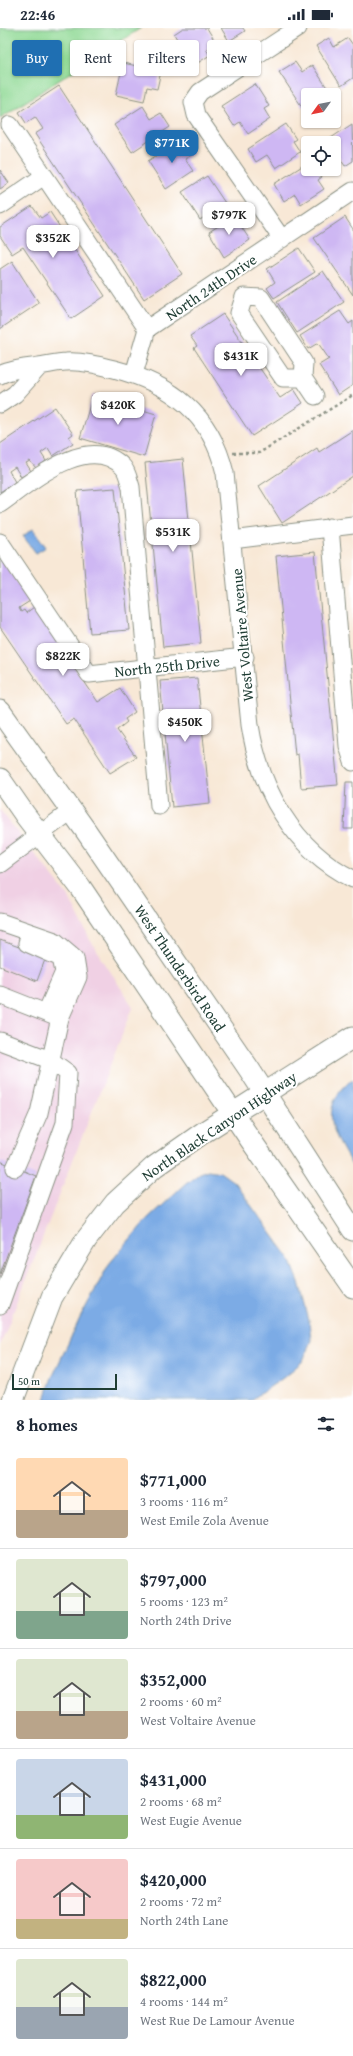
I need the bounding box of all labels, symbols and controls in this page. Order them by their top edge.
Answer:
text: 22:46 [20,4,55,25]
chip: Buy [12,40,62,76]
chip: Rent [70,40,126,76]
chip: Filters [134,40,199,76]
chip: New [207,40,261,76]
north arrow [301,88,341,128]
map controls [301,88,341,176]
pin: $771K [144,130,200,164]
text: $771K [154,133,190,152]
button: locate [301,136,341,176]
pin: $797K [201,202,257,236]
text: $797K [211,205,247,224]
pin: $352K [25,225,81,259]
text: $352K [35,228,71,247]
street label: North 24th Drive [161,249,261,325]
pin: $431K [213,343,269,377]
text: $431K [223,346,259,365]
pin: $420K [90,392,146,426]
text: $420K [100,395,136,414]
pin: $531K [145,519,201,553]
text: $531K [155,522,191,541]
street label: West Voltaire Avenue [226,568,258,702]
pin: $822K [35,643,91,677]
text: $822K [45,646,81,665]
street label: North 25th Drive [113,650,221,682]
pin: $450K [157,709,213,743]
text: $450K [167,712,203,731]
street label: West Thunderbird Road [130,900,230,1036]
street label: North Black Canyon Highway [137,1066,301,1186]
scale bar [12,1372,117,1391]
text: 50 m [18,1373,40,1389]
text: 8 homes [16,1412,78,1437]
icon: filters [315,1413,337,1435]
text: $771,000 [140,1467,206,1492]
icon: home [48,1474,96,1522]
text: 3 rooms · 116 m² [140,1492,228,1511]
text: West Emile Zola Avenue [140,1511,269,1530]
text: $797,000 [140,1567,206,1592]
icon: home [48,1575,96,1623]
text: 5 rooms · 123 m² [140,1592,228,1611]
text: North 24th Drive [140,1611,232,1630]
text: $352,000 [140,1667,206,1692]
icon: home [48,1675,96,1723]
text: 2 rooms · 60 m² [140,1692,222,1711]
text: West Voltaire Avenue [140,1711,256,1730]
text: $431,000 [140,1767,206,1792]
icon: home [48,1775,96,1823]
text: 2 rooms · 68 m² [140,1792,222,1811]
text: West Eugie Avenue [140,1811,242,1830]
text: $420,000 [140,1867,206,1892]
icon: home [48,1875,96,1923]
text: 2 rooms · 72 m² [140,1892,222,1911]
text: North 24th Lane [140,1911,228,1930]
text: $822,000 [140,1967,206,1992]
icon: home [48,1975,96,2023]
text: 4 rooms · 144 m² [140,1992,228,2011]
text: West Rue De Lamour Avenue [140,2011,295,2030]

